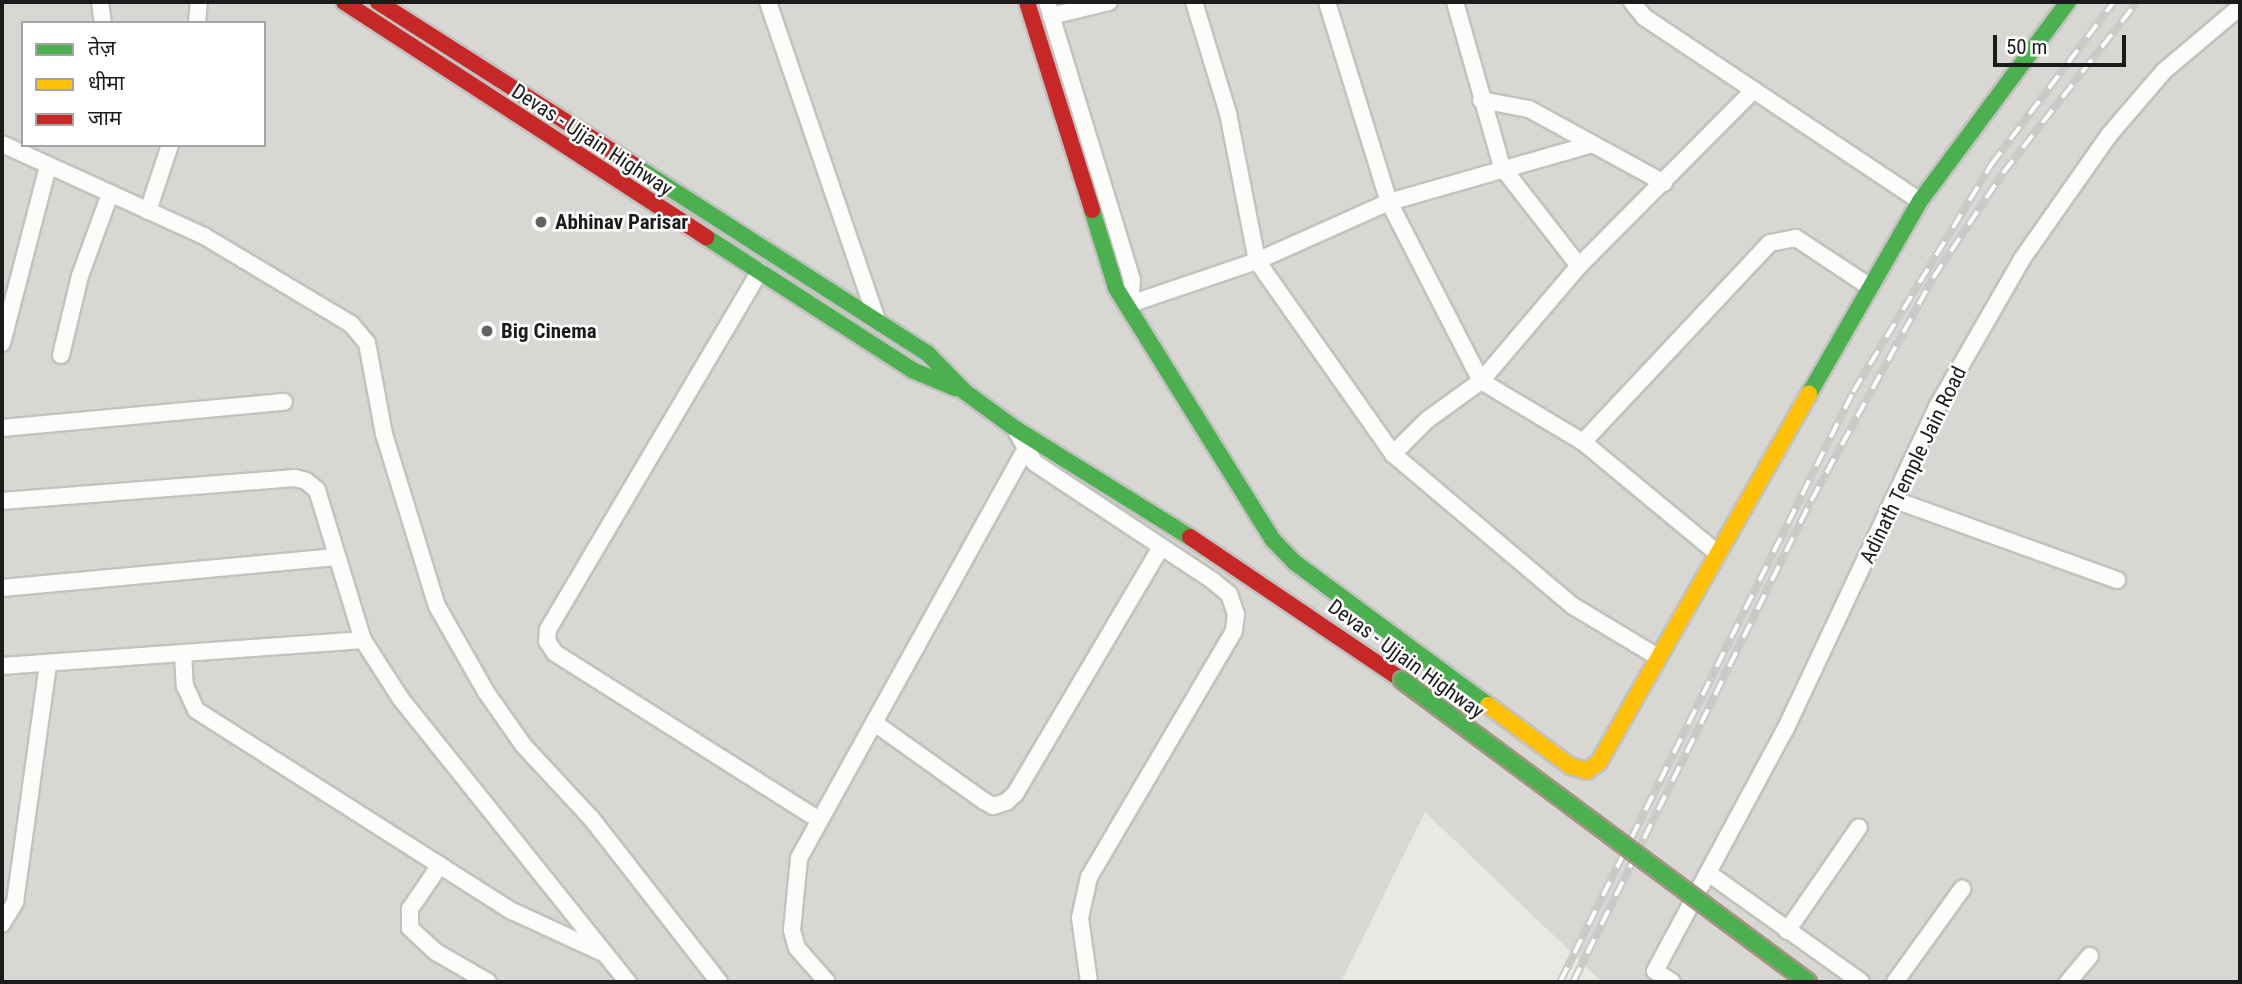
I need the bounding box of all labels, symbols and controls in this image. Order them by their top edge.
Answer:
legend [21,21,266,147]
scale bar [1997,21,2130,65]
text: 50 m [2006,35,2047,59]
text: तेज़ [88,36,116,60]
text: धीमा [88,71,124,95]
street label: Devas - Ujjain Highway [507,79,677,201]
text: जाम [88,106,122,130]
place label: Abhinav Parisar [555,209,688,235]
marker: Abhinav Parisar [533,214,549,230]
place label: Big Cinema [501,318,597,344]
marker: Big Cinema [479,323,495,339]
street label: Adinath Temple Jain Road [1854,362,1972,568]
street label: Devas - Ujjain Highway [1323,594,1489,724]

